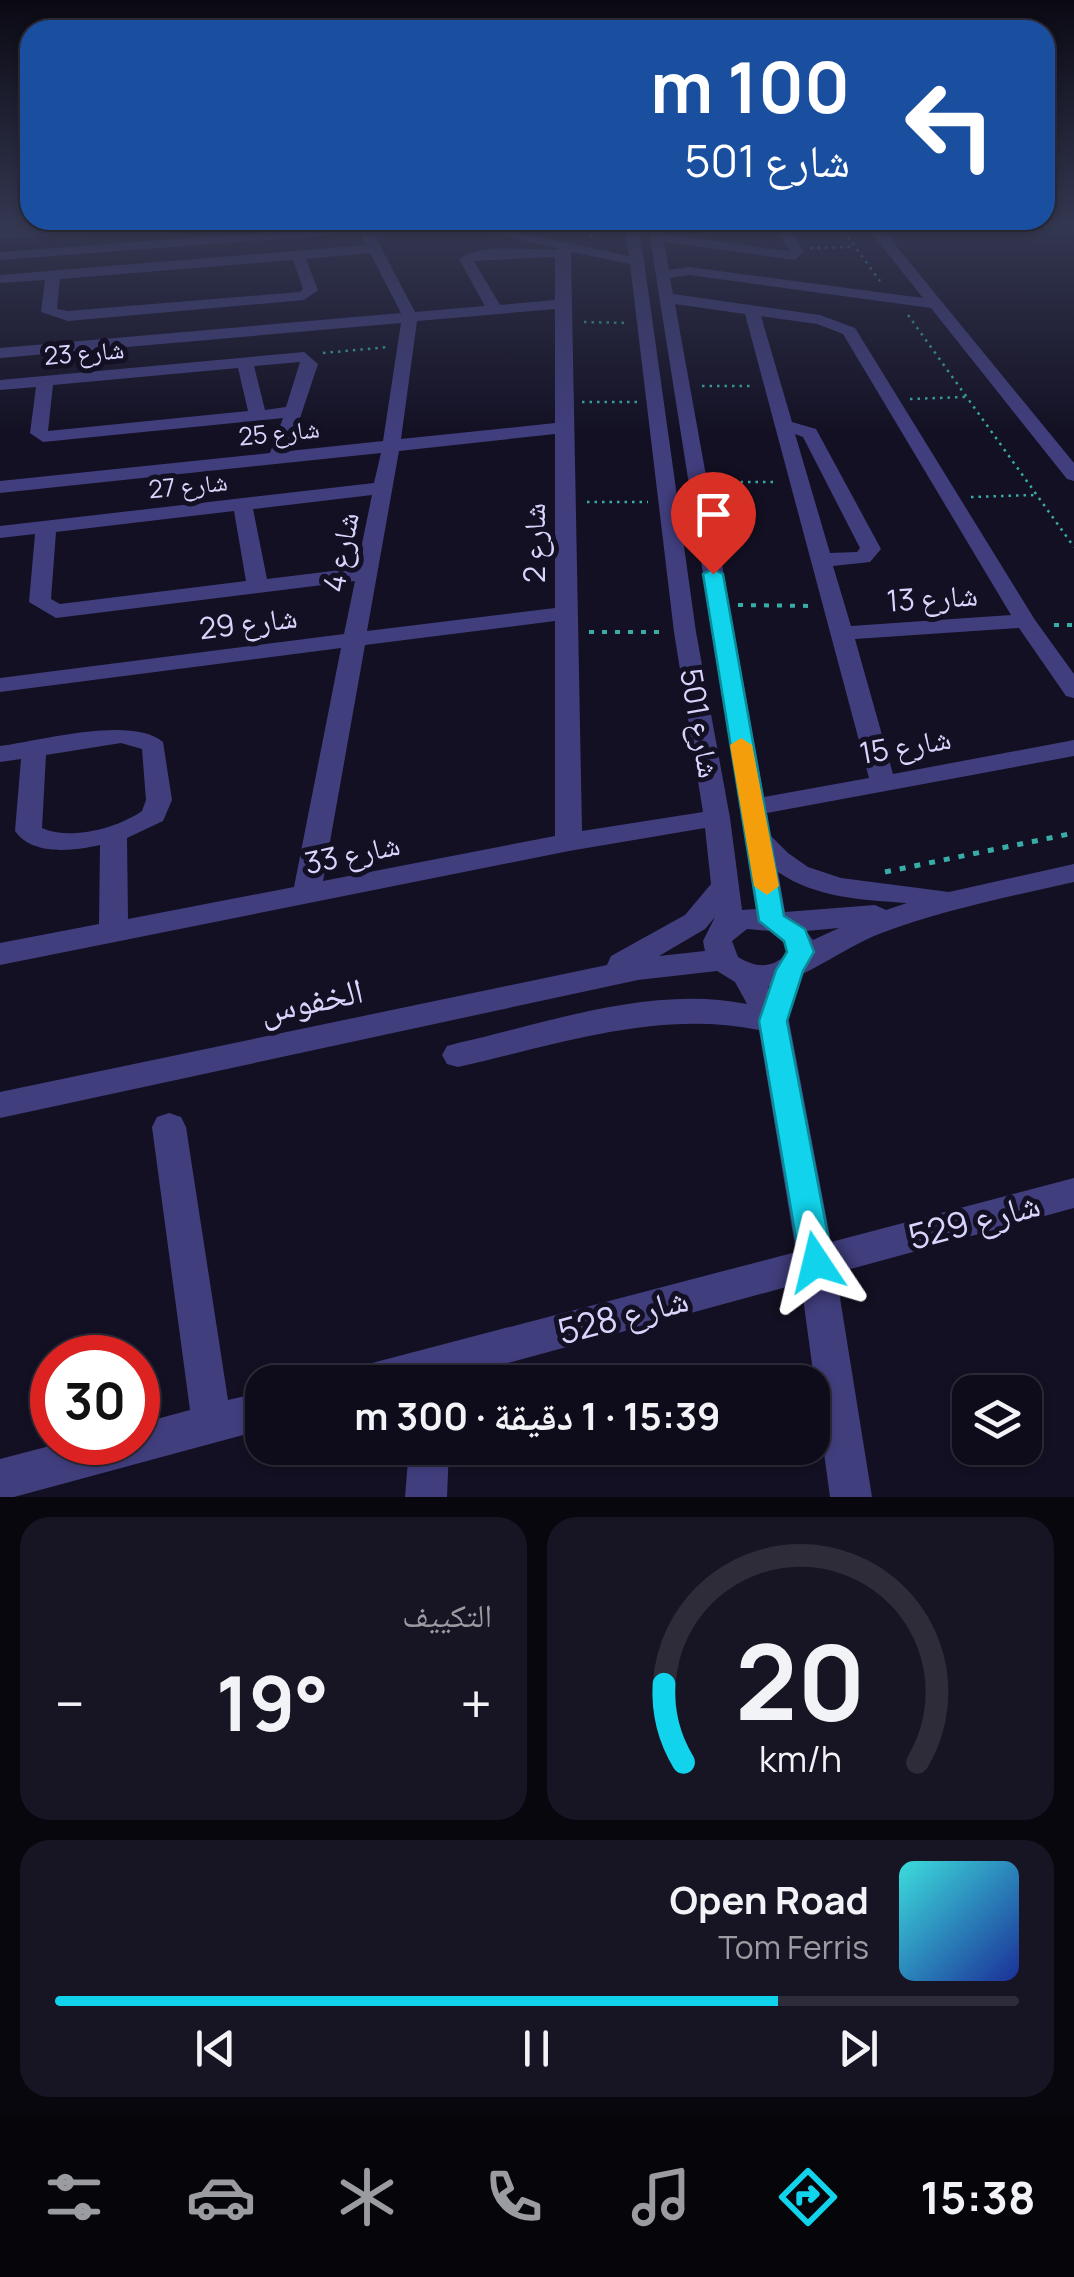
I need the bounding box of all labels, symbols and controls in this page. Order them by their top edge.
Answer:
text: 100 m [650,38,850,134]
icon: left [885,60,1015,190]
text: شارع 501 [684,129,850,191]
street label: شارع 23 [42,331,126,373]
street label: شارع 25 [237,410,321,454]
street label: شارع 27 [147,463,229,507]
pin [671,472,756,575]
icon: arrive [686,487,741,542]
street label: شارع 2 [513,503,554,583]
street label: شارع 4 [312,508,368,596]
street label: شارع 13 [885,573,979,621]
street label: شارع 29 [196,596,300,648]
street label: شارع 501 [671,665,731,781]
street label: شارع 15 [856,717,954,773]
street label: شارع 33 [301,823,403,883]
street label: الخفوس [255,966,367,1034]
street label: شارع 529 [903,1179,1045,1261]
position arrow [764,1210,868,1314]
street label: شارع 528 [553,1275,693,1355]
speed limit sign: 30 [30,1335,160,1465]
map controls [952,1375,1042,1465]
button: layers [952,1375,1042,1465]
text: 15:39 · 1 دقيقة · 300 m [354,1389,721,1441]
text: التكييف [402,1593,492,1637]
text: 20 [735,1609,866,1751]
text: 19° [216,1651,329,1754]
text: − [55,1665,85,1741]
text: + [460,1665,492,1741]
text: km/h [759,1734,842,1783]
text: Open Road [670,1873,869,1925]
text: Tom Ferris [718,1925,869,1969]
icon: previous [188,2021,243,2076]
icon: pause [509,2021,564,2076]
icon: next [831,2021,886,2076]
icon: filters [39,2162,109,2232]
icon: car [186,2162,256,2232]
icon: climate [332,2162,402,2232]
icon: phone [479,2162,549,2232]
icon: music [626,2162,696,2232]
icon: directions [773,2162,843,2232]
text: 15:38 [920,2166,1036,2228]

